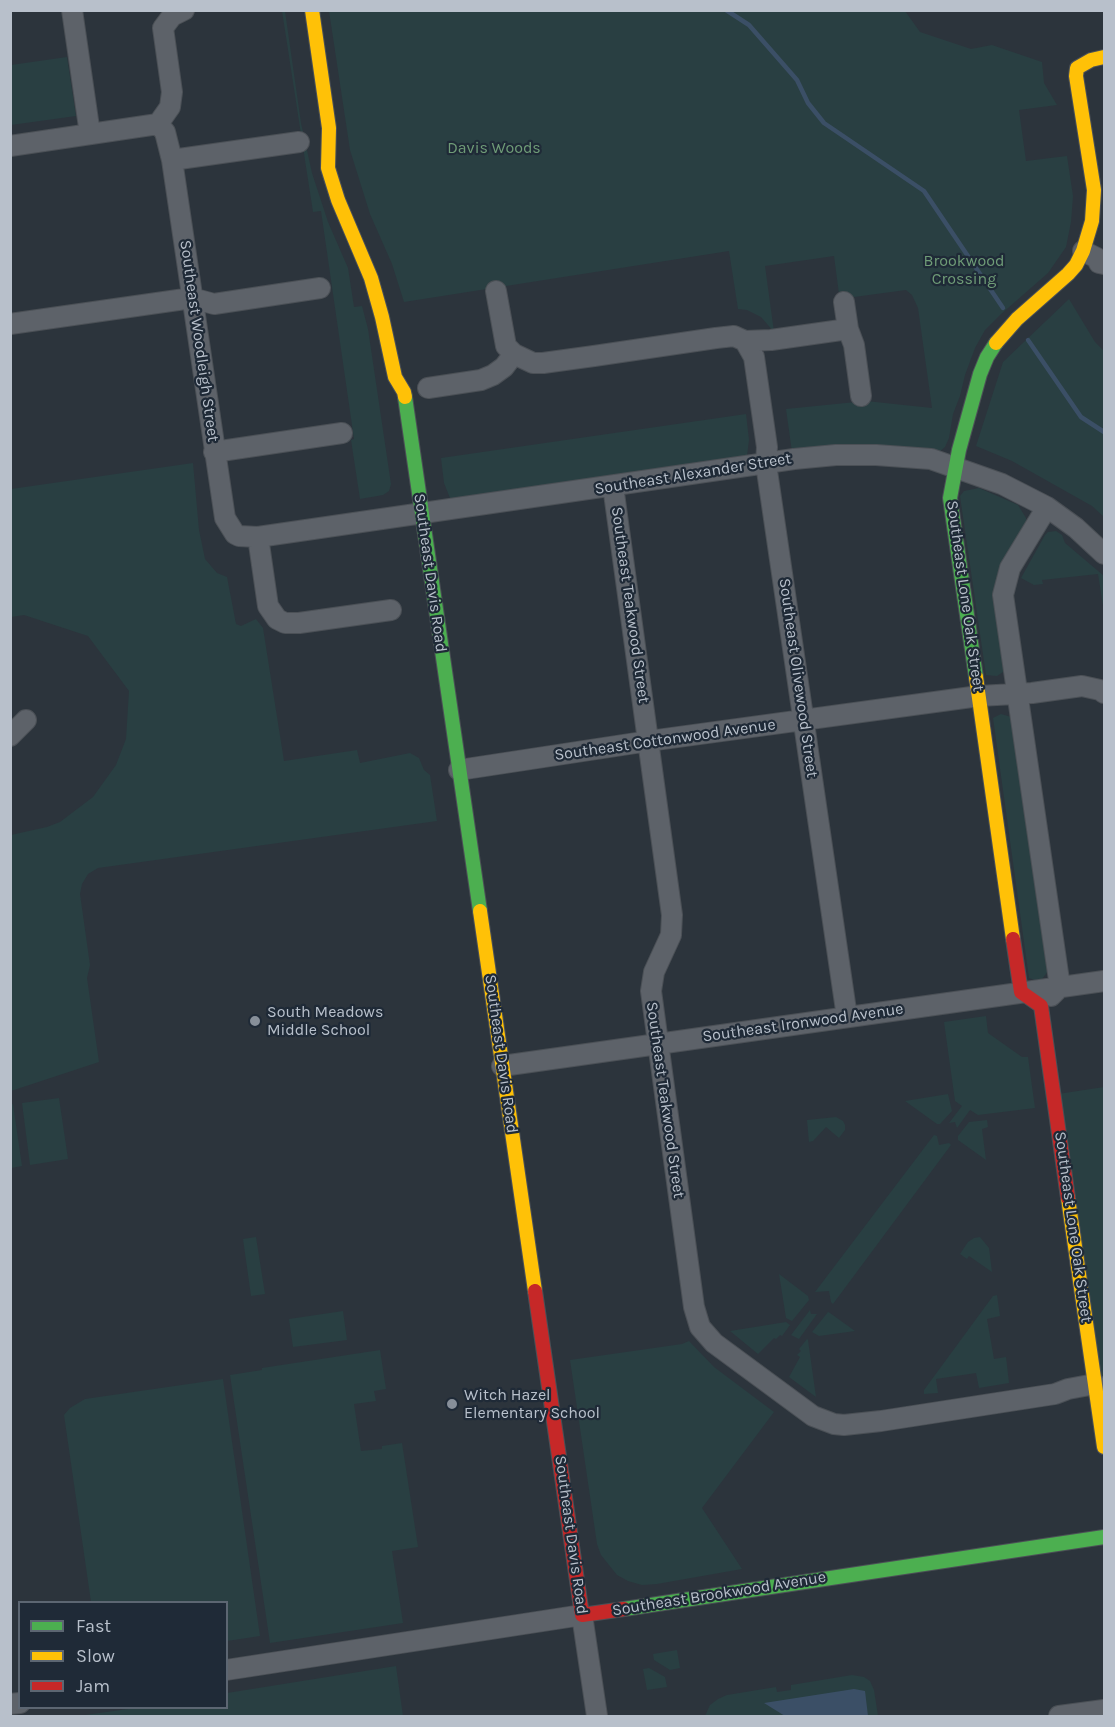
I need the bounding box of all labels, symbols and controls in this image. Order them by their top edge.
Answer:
park label: Davis Woods [447,138,541,158]
street label: Southeast Woodleigh Street [175,239,223,443]
park label: Brookwood Crossing [924,251,1004,289]
street label: Southeast Alexander Street [593,449,793,499]
street label: Southeast Davis Road [409,492,451,654]
street label: Southeast Lone Oak Street [942,499,988,693]
street label: Southeast Teakwood Street [607,506,653,704]
street label: Southeast Olivewood Street [774,577,822,779]
street label: Southeast Cottonwood Avenue [553,715,777,765]
street label: Southeast Davis Road [480,973,522,1135]
street label: Southeast Ironwood Avenue [701,999,905,1047]
street label: Southeast Teakwood Street [642,1001,688,1199]
place label: South Meadows Middle School [267,1002,383,1040]
marker: South Meadows Middle School [248,1014,262,1028]
street label: Southeast Lone Oak Street [1050,1130,1096,1324]
place label: Witch Hazel Elementary School [464,1385,600,1423]
marker: Witch Hazel Elementary School [445,1397,459,1411]
street label: Southeast Davis Road [550,1454,592,1616]
street label: Southeast Brookwood Avenue [611,1568,827,1620]
legend [18,1601,228,1709]
text: Fast [76,1615,111,1637]
text: Slow [76,1645,115,1667]
text: Jam [76,1675,110,1697]

